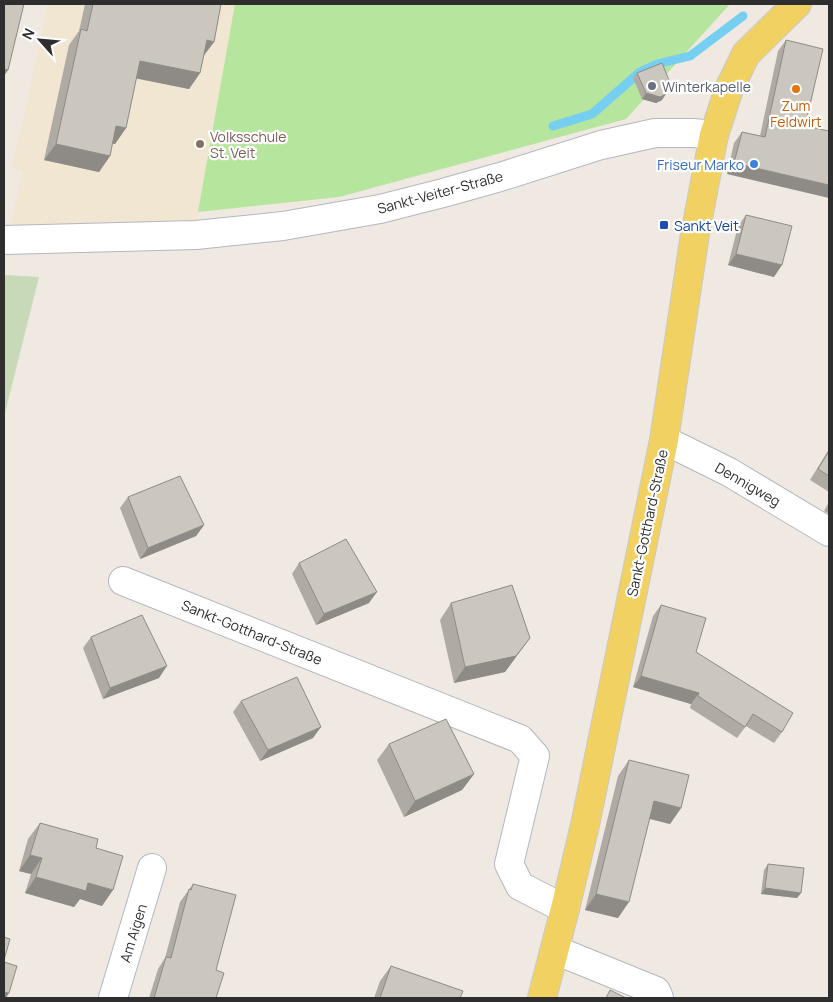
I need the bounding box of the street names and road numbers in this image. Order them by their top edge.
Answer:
street label: Sankt-Veiter-Straße [375,166,505,218]
street label: Sankt-Gotthard-Straße [622,448,672,598]
street label: Dennigweg [712,458,784,510]
street label: Sankt-Gotthard-Straße [179,595,325,669]
street label: Am Aigen [115,901,151,965]

